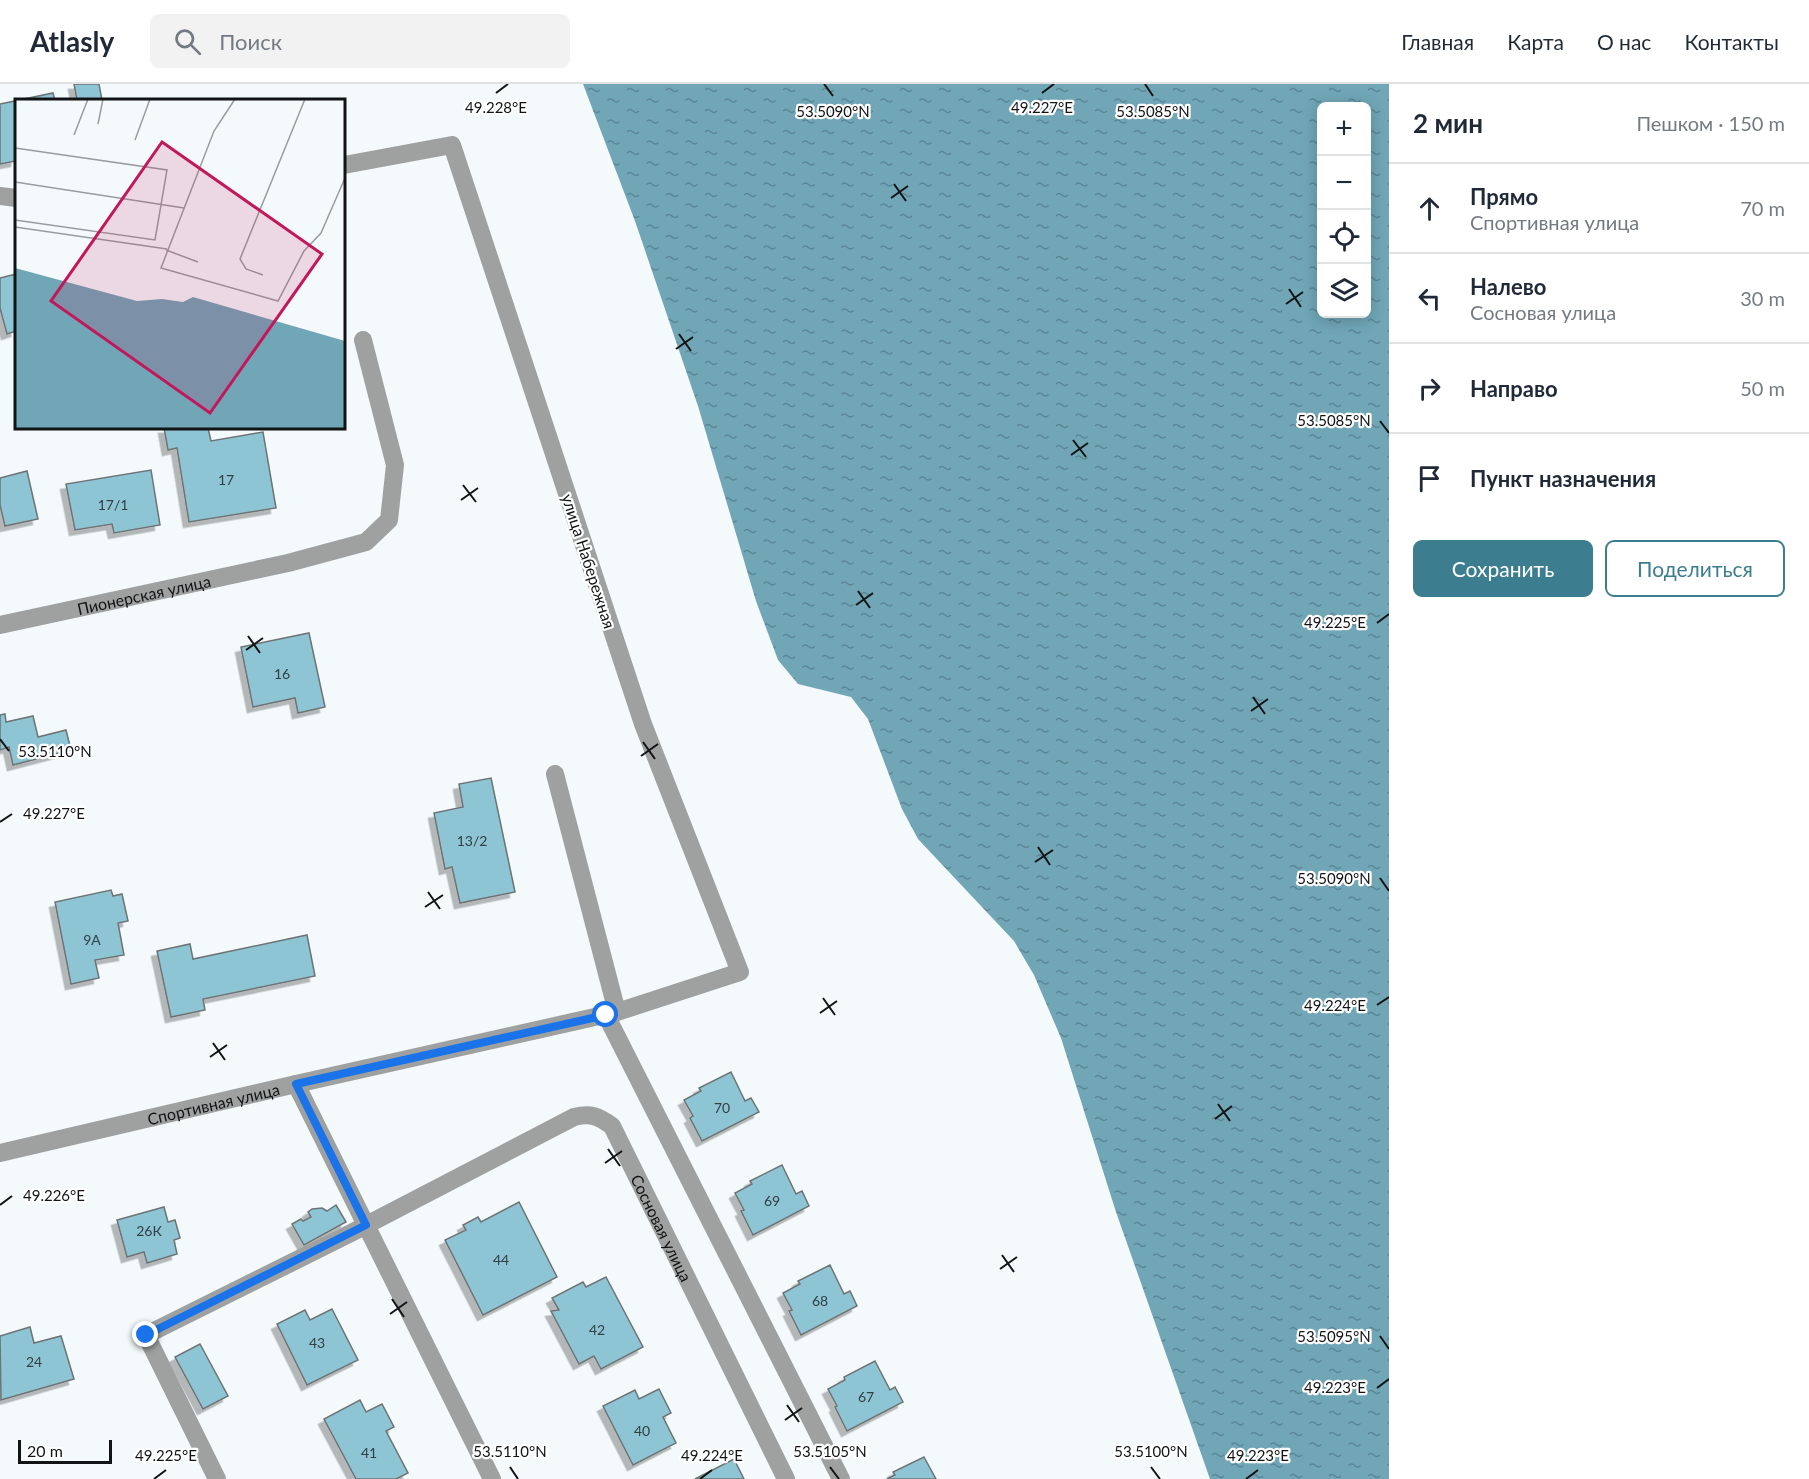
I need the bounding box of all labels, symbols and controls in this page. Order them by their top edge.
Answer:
search box [150,14,570,68]
text: Atlasly [30,24,114,58]
icon: search [171,25,204,58]
text: Поиск [219,28,282,55]
text: Главная [1401,29,1474,54]
text: Карта [1507,29,1564,54]
text: О нас [1597,29,1651,54]
text: Контакты [1684,29,1779,54]
text: 49.228°E [465,98,527,116]
text: 49.227°E [1011,98,1073,116]
inset map [15,99,345,429]
text: 53.5090°N [796,102,870,120]
text: 53.5085°N [1116,102,1190,120]
map controls [1317,102,1371,318]
button: + [1317,102,1371,156]
text: 2 мин [1413,107,1483,139]
text: Пешком · 150 m [1636,111,1785,135]
button: − [1317,156,1371,210]
text: Прямо [1470,183,1538,210]
icon: ahead [1413,192,1446,225]
text: 70 m [1740,196,1785,220]
button: locate [1317,210,1371,264]
text: Спортивная улица [1470,210,1639,234]
button: layers [1317,264,1371,318]
text: Налево [1470,273,1546,300]
icon: left [1413,282,1446,315]
text: 30 m [1740,286,1785,310]
text: Сосновая улица [1470,300,1616,324]
icon: right [1413,372,1446,405]
text: Направо [1470,375,1558,402]
text: 50 m [1740,376,1785,400]
text: 53.5085°N [1297,411,1371,429]
icon: arrive [1413,462,1446,495]
text: Пункт назначения [1470,465,1656,492]
house number: 17 [218,471,234,488]
street label: улица Набережная [558,491,620,631]
house number: 17/1 [98,496,128,513]
button: Сохранить [1413,540,1593,597]
button: Поделиться [1605,540,1785,597]
street label: Пионерская улица [75,570,212,618]
text: 49.225°E [1304,613,1366,631]
house number: 16 [274,665,290,682]
text: 53.5110°N [18,742,92,760]
text: 49.227°E [23,804,85,822]
house number: 13/2 [457,832,487,849]
text: 53.5090°N [1297,869,1371,887]
house number: 9А [83,931,101,948]
text: 49.224°E [1304,996,1366,1014]
route start [592,1001,618,1027]
street label: Спортивная улица [145,1079,281,1128]
house number: 70 [714,1099,730,1116]
street label: Сосновая улица [628,1171,696,1284]
text: 49.226°E [23,1186,85,1204]
house number: 69 [764,1192,780,1209]
house number: 26К [136,1222,162,1239]
house number: 44 [493,1251,509,1268]
house number: 68 [812,1292,828,1309]
route end [132,1321,158,1347]
house number: 42 [589,1321,605,1338]
text: 53.5095°N [1297,1327,1371,1345]
house number: 43 [309,1334,325,1351]
house number: 24 [26,1353,42,1370]
text: 49.223°E [1304,1378,1366,1396]
house number: 67 [858,1388,874,1405]
house number: 40 [634,1422,650,1439]
scale bar [18,1437,112,1464]
text: 20 m [27,1441,63,1460]
text: 53.5110°N [473,1442,547,1460]
text: 53.5105°N [793,1442,867,1460]
text: 53.5100°N [1114,1442,1188,1460]
house number: 41 [361,1444,377,1461]
text: 49.225°E [135,1446,197,1464]
text: 49.224°E [681,1446,743,1464]
text: 49.223°E [1227,1446,1289,1464]

